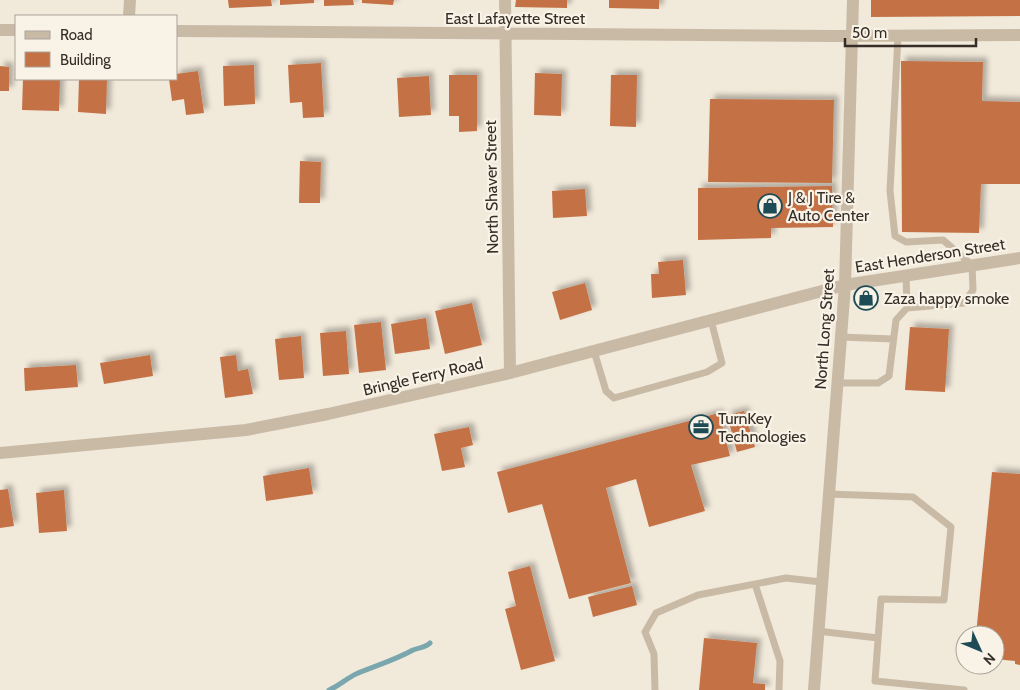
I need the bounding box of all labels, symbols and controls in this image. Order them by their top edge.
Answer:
street label: East Lafayette Street [445,9,586,28]
legend [15,15,178,80]
scale bar [845,15,976,47]
text: 50 m [852,24,887,42]
text: Road [60,26,93,44]
text: Building [60,51,111,69]
street label: North Shaver Street [481,119,502,254]
place label: J & J Tire & Auto Center [787,188,870,225]
shop icon: J & J Tire & Auto Center [757,193,783,219]
street label: East Henderson Street [854,234,1007,277]
street label: North Long Street [811,267,838,390]
shop icon: Zaza happy smoke [853,285,879,311]
place label: Zaza happy smoke [884,289,1009,308]
street label: Bringle Ferry Road [361,353,485,400]
place label: TurnKey Technologies [718,409,806,446]
office icon: TurnKey Technologies [688,414,714,440]
north arrow [955,625,1005,675]
text: N [979,649,999,669]

